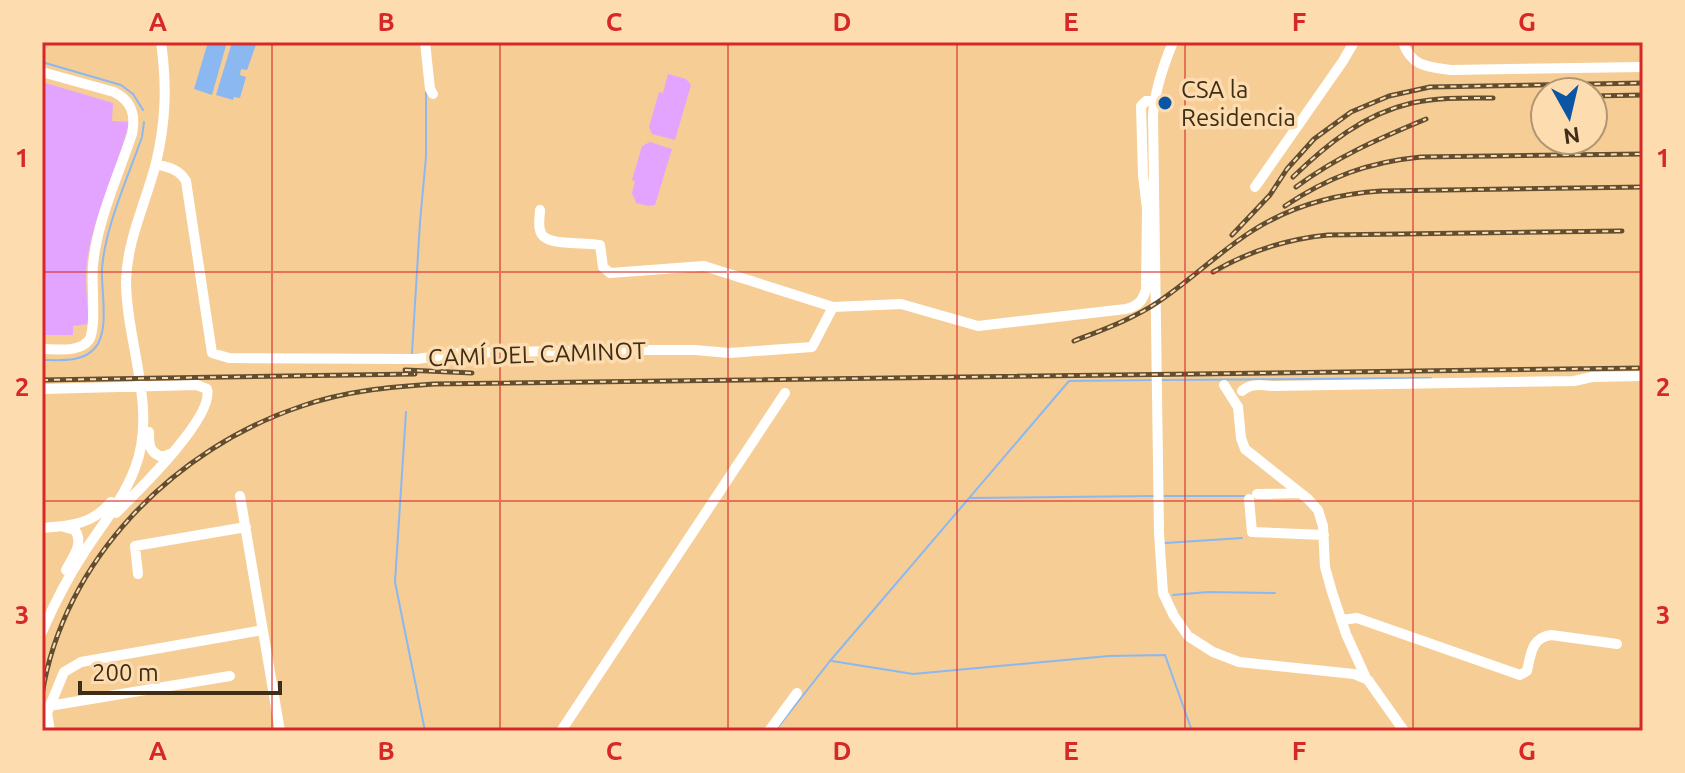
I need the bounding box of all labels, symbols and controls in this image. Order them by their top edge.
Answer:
text: A [149,7,168,36]
text: B [377,7,395,36]
text: C [606,7,623,36]
text: D [833,7,851,36]
text: E [1063,7,1079,36]
text: F [1292,7,1306,36]
text: G [1518,7,1536,36]
place label: CSA la Residencia [1181,76,1296,131]
north arrow [1529,76,1609,156]
marker: CSA la Residencia [1156,94,1174,112]
text: N [1562,123,1582,150]
text: 1 [15,143,29,172]
text: 1 [1656,143,1670,172]
street label: CAMÍ DEL CAMINOT [428,336,646,371]
text: 2 [15,372,29,401]
text: 2 [1656,372,1670,401]
text: 3 [15,600,29,629]
text: 3 [1656,600,1670,629]
scale bar [80,645,280,695]
text: 200 m [92,659,159,686]
text: A [149,736,168,765]
text: B [377,736,395,765]
text: C [606,736,623,765]
text: D [833,736,851,765]
text: E [1063,736,1079,765]
text: F [1292,736,1306,765]
text: G [1518,736,1536,765]

